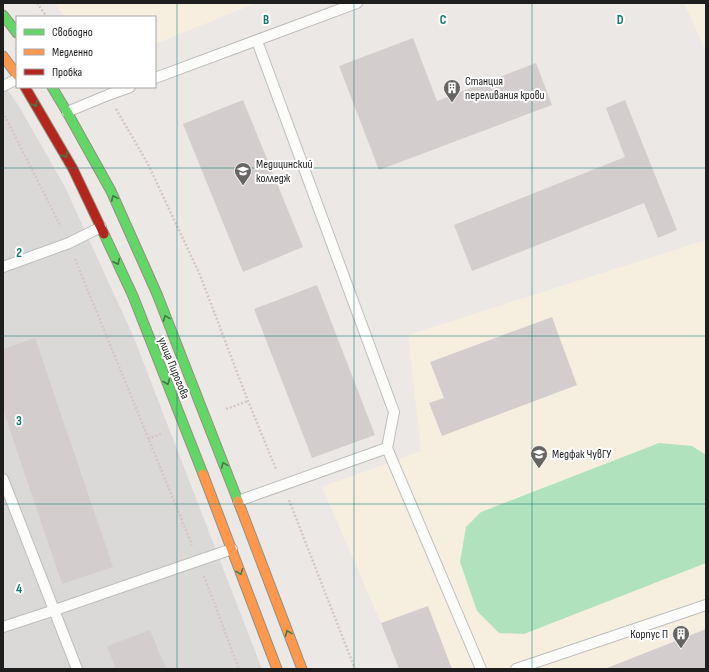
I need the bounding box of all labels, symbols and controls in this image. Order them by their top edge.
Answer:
text: B [263,12,269,28]
text: C [440,12,447,28]
text: D [617,12,624,28]
legend [16,16,156,88]
text: Свободно [52,25,93,40]
text: Медленно [52,45,93,60]
text: Пробка [52,65,83,80]
place label: Станция переливания крови [465,74,545,103]
building icon: Станция переливания крови [442,78,462,103]
one-way arrow [31,100,38,107]
one-way arrow [60,151,67,158]
place label: Медицинский колледж [256,157,312,186]
school or university icon: Медицинский колледж [233,161,253,186]
one-way arrow [111,195,119,203]
text: 2 [16,245,22,261]
one-way arrow [112,258,120,266]
one-way arrow [163,314,171,322]
street label: улица Пирогова [154,335,193,402]
one-way arrow [162,378,170,386]
text: 3 [16,413,22,429]
school or university icon: Медфак ЧувГУ [529,444,549,469]
place label: Медфак ЧувГУ [552,447,611,462]
one-way arrow [220,461,228,468]
one-way arrow [236,569,244,576]
text: 4 [16,581,22,597]
building icon: Корпус П [671,624,691,649]
place label: Корпус П [630,627,668,642]
one-way arrow [285,629,293,636]

